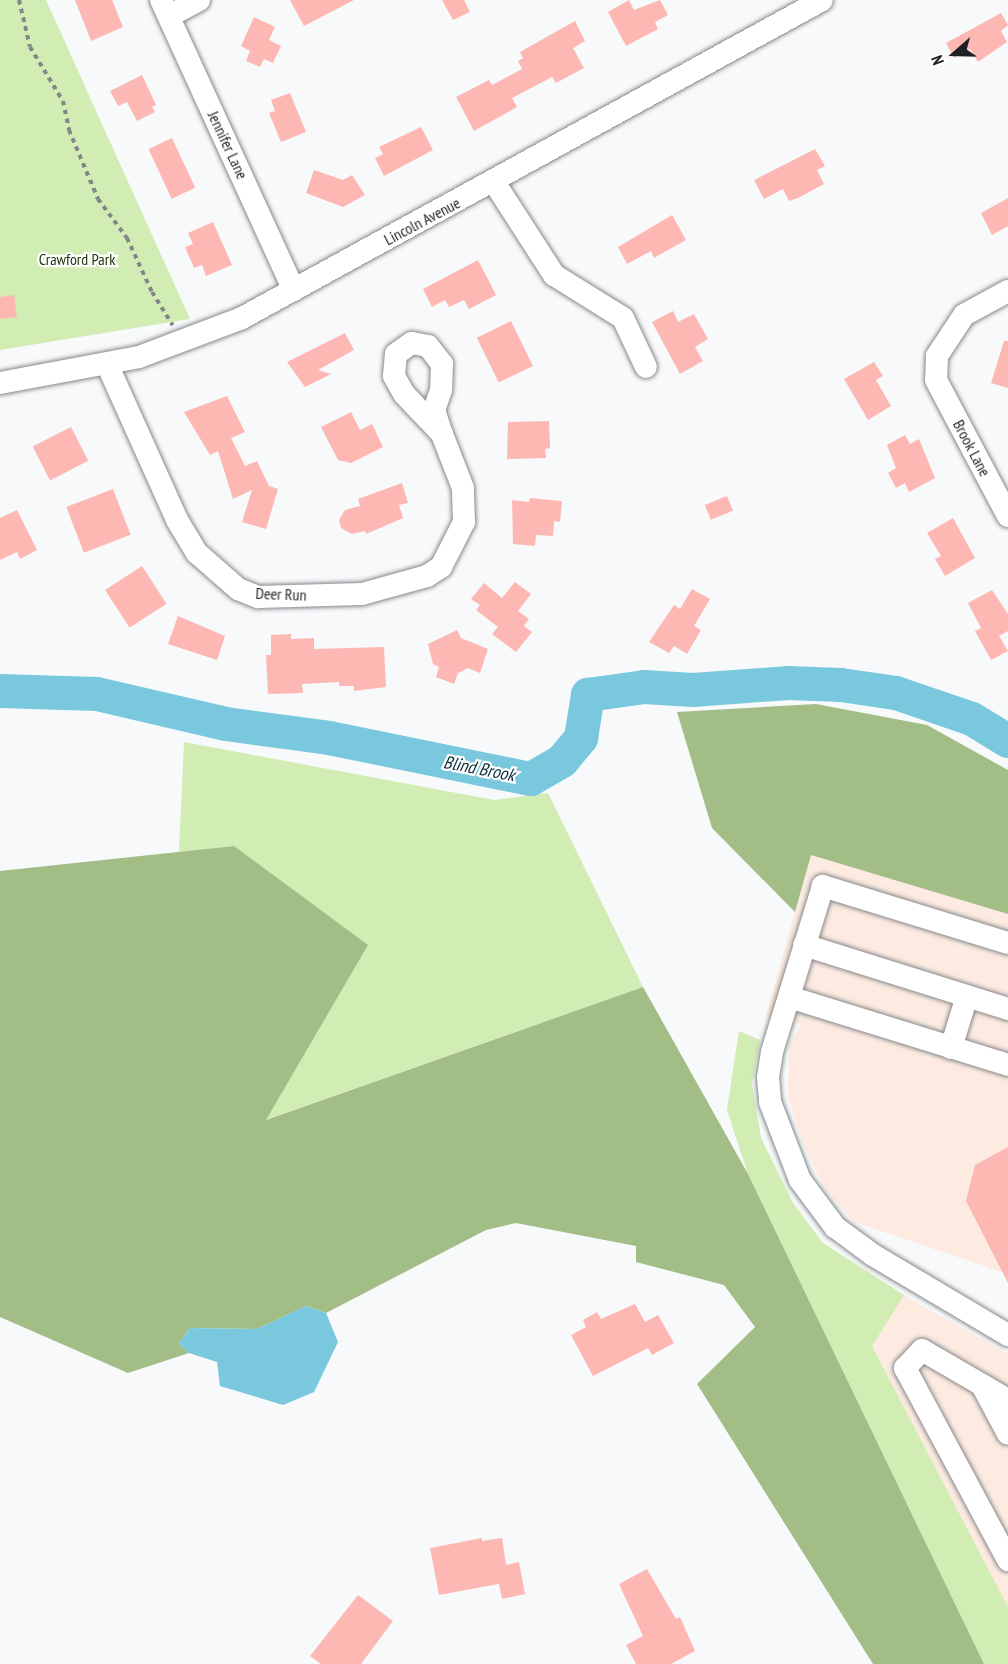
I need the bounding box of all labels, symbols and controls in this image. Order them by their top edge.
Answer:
north arrow [924,24,984,84]
text: N [926,53,948,68]
street label: Jennifer Lane [204,108,252,182]
street label: Lincoln Avenue [380,193,464,249]
park label: Crawford Park [39,249,115,269]
street label: Brook Lane [949,416,995,480]
street label: Deer Run [255,584,307,604]
water label: Blind Brook [442,752,516,786]

